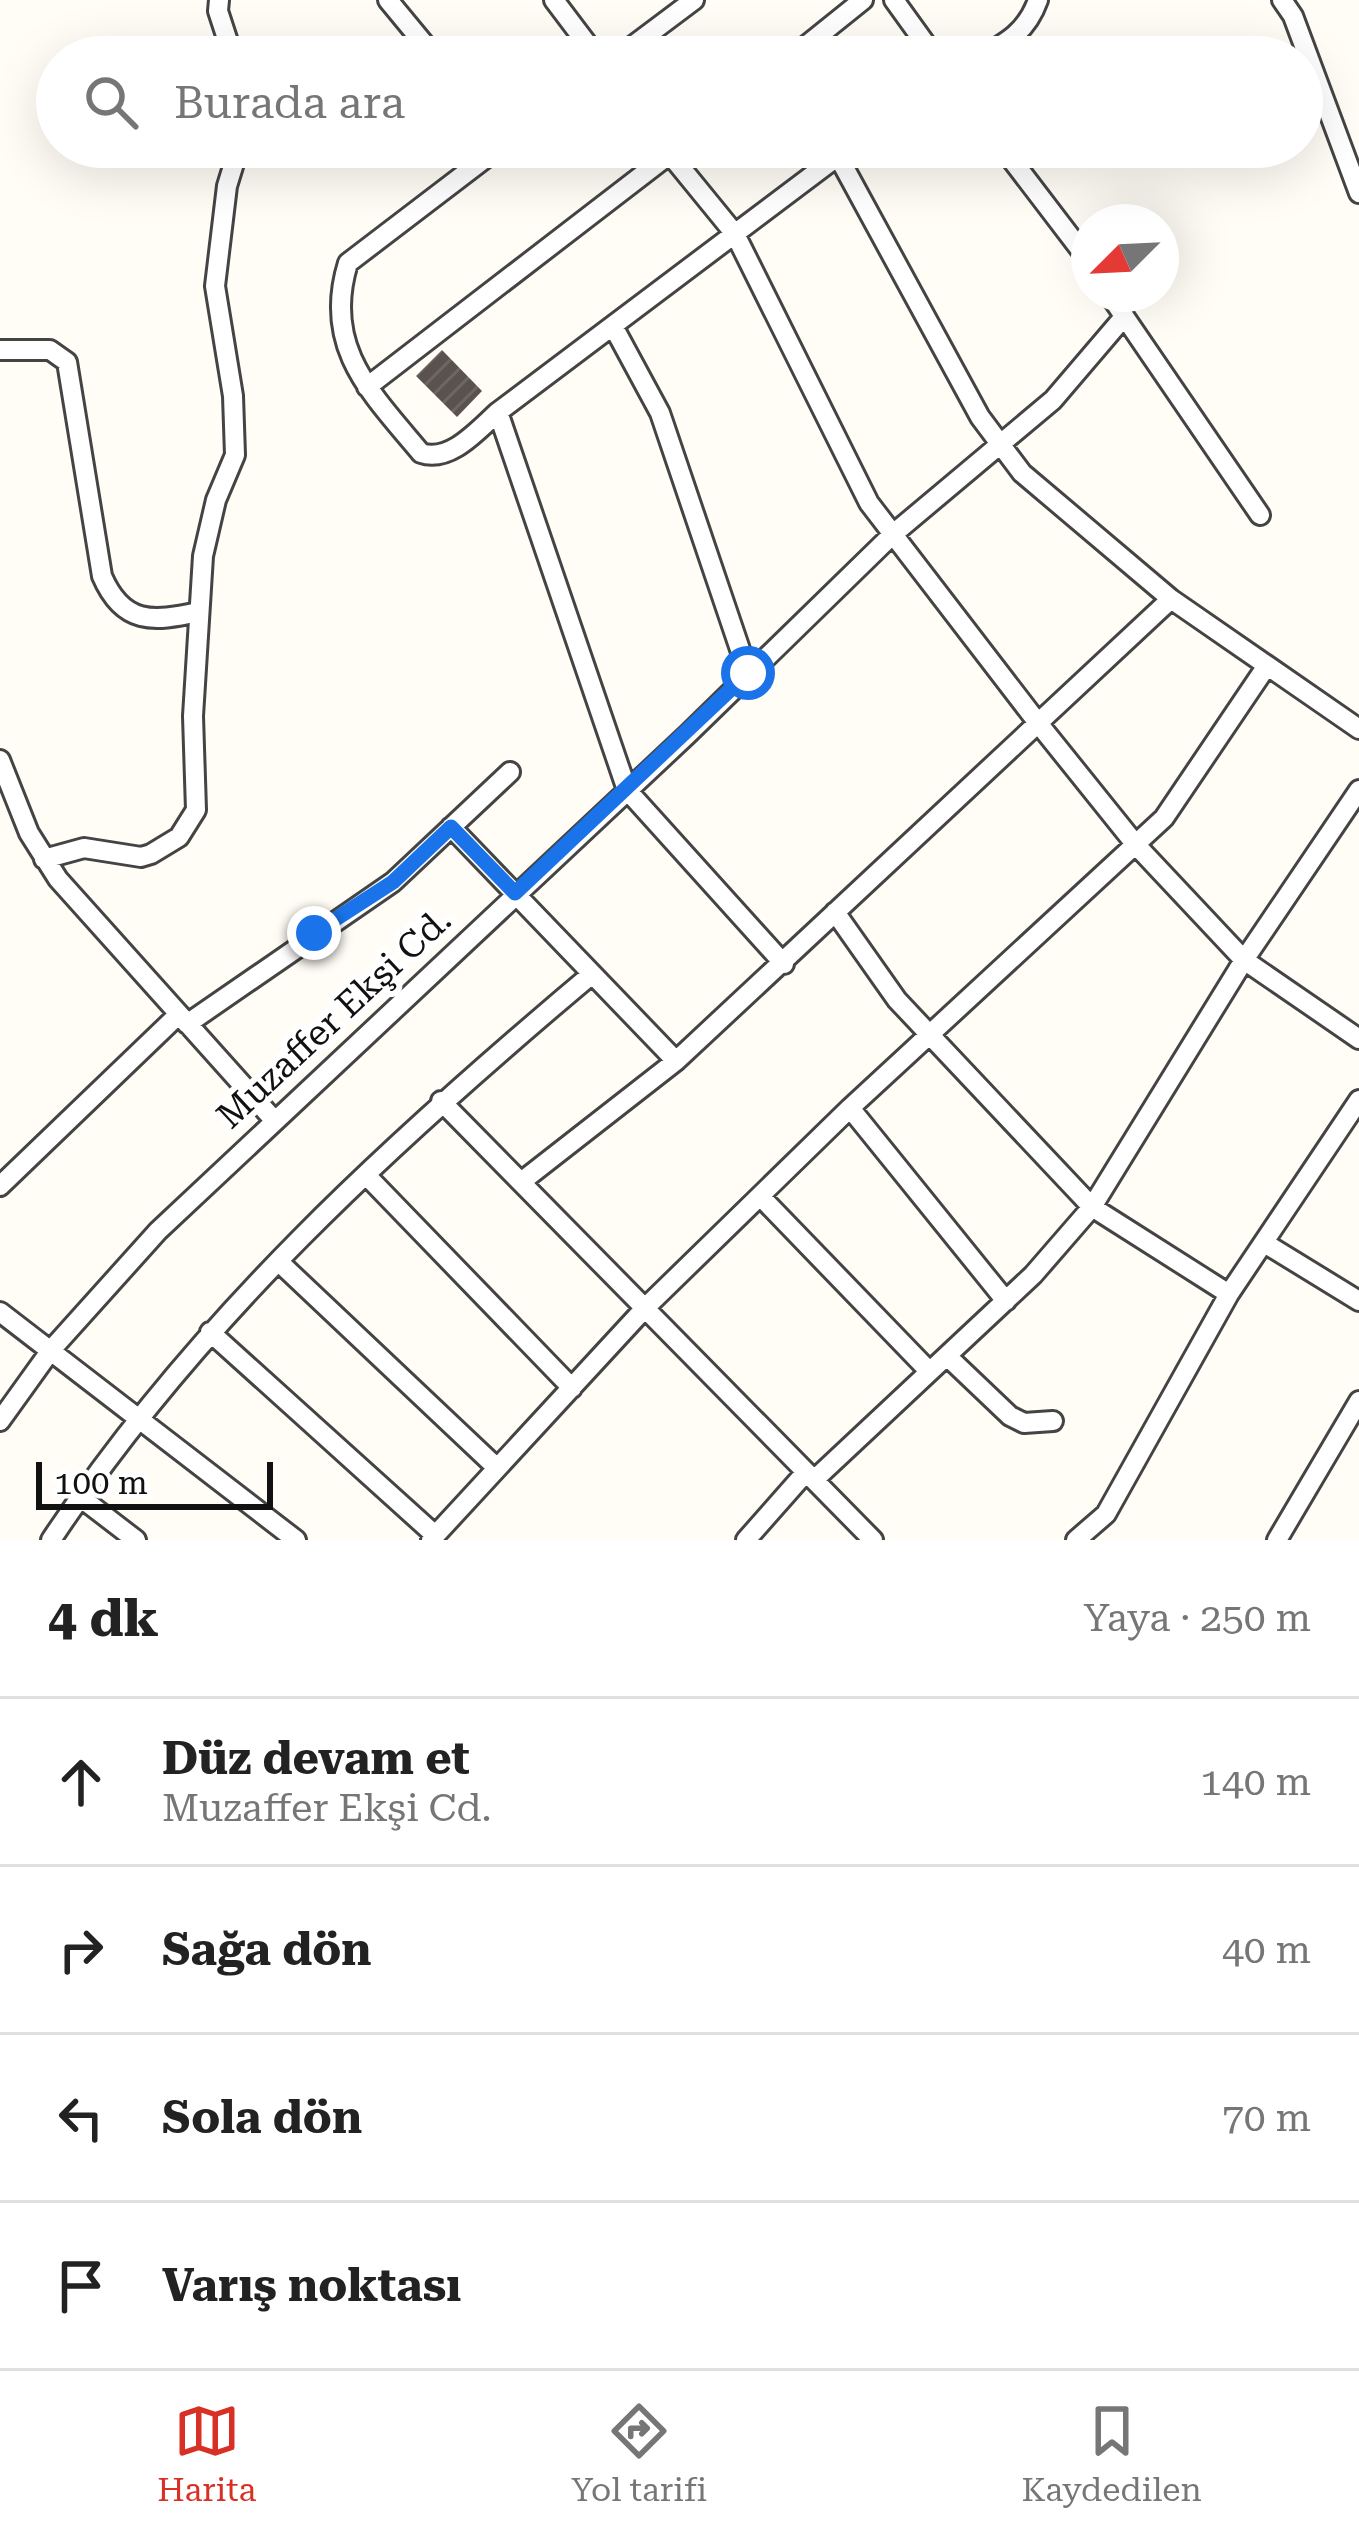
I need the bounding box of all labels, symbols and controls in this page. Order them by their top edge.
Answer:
search box [36,36,1323,168]
icon: search [78,69,144,135]
text: Burada ara [174,76,405,129]
north arrow [1071,204,1179,312]
route start [721,646,775,700]
street label: Muzaffer Ekşi Cd. [208,899,460,1137]
route end [287,906,341,960]
scale bar [36,1456,273,1509]
text: 100 m [54,1463,148,1502]
text: 4 dk [48,1589,159,1648]
text: Yaya · 250 m [1083,1595,1311,1641]
text: Düz devam et [162,1732,470,1785]
icon: ahead [48,1749,114,1815]
text: 140 m [1200,1759,1311,1805]
text: Muzaffer Ekşi Cd. [162,1785,492,1831]
icon: right [48,1917,114,1983]
text: Sağa dön [162,1923,372,1976]
text: 40 m [1222,1927,1311,1973]
icon: left [48,2085,114,2151]
text: Sola dön [162,2091,362,2144]
text: 70 m [1222,2095,1311,2141]
icon: arrive [48,2253,114,2319]
text: Varış noktası [162,2259,461,2312]
tab: Harita [157,2398,256,2509]
tab: Yol tarifi [571,2398,707,2509]
tab: Kaydedilen [1022,2398,1202,2509]

